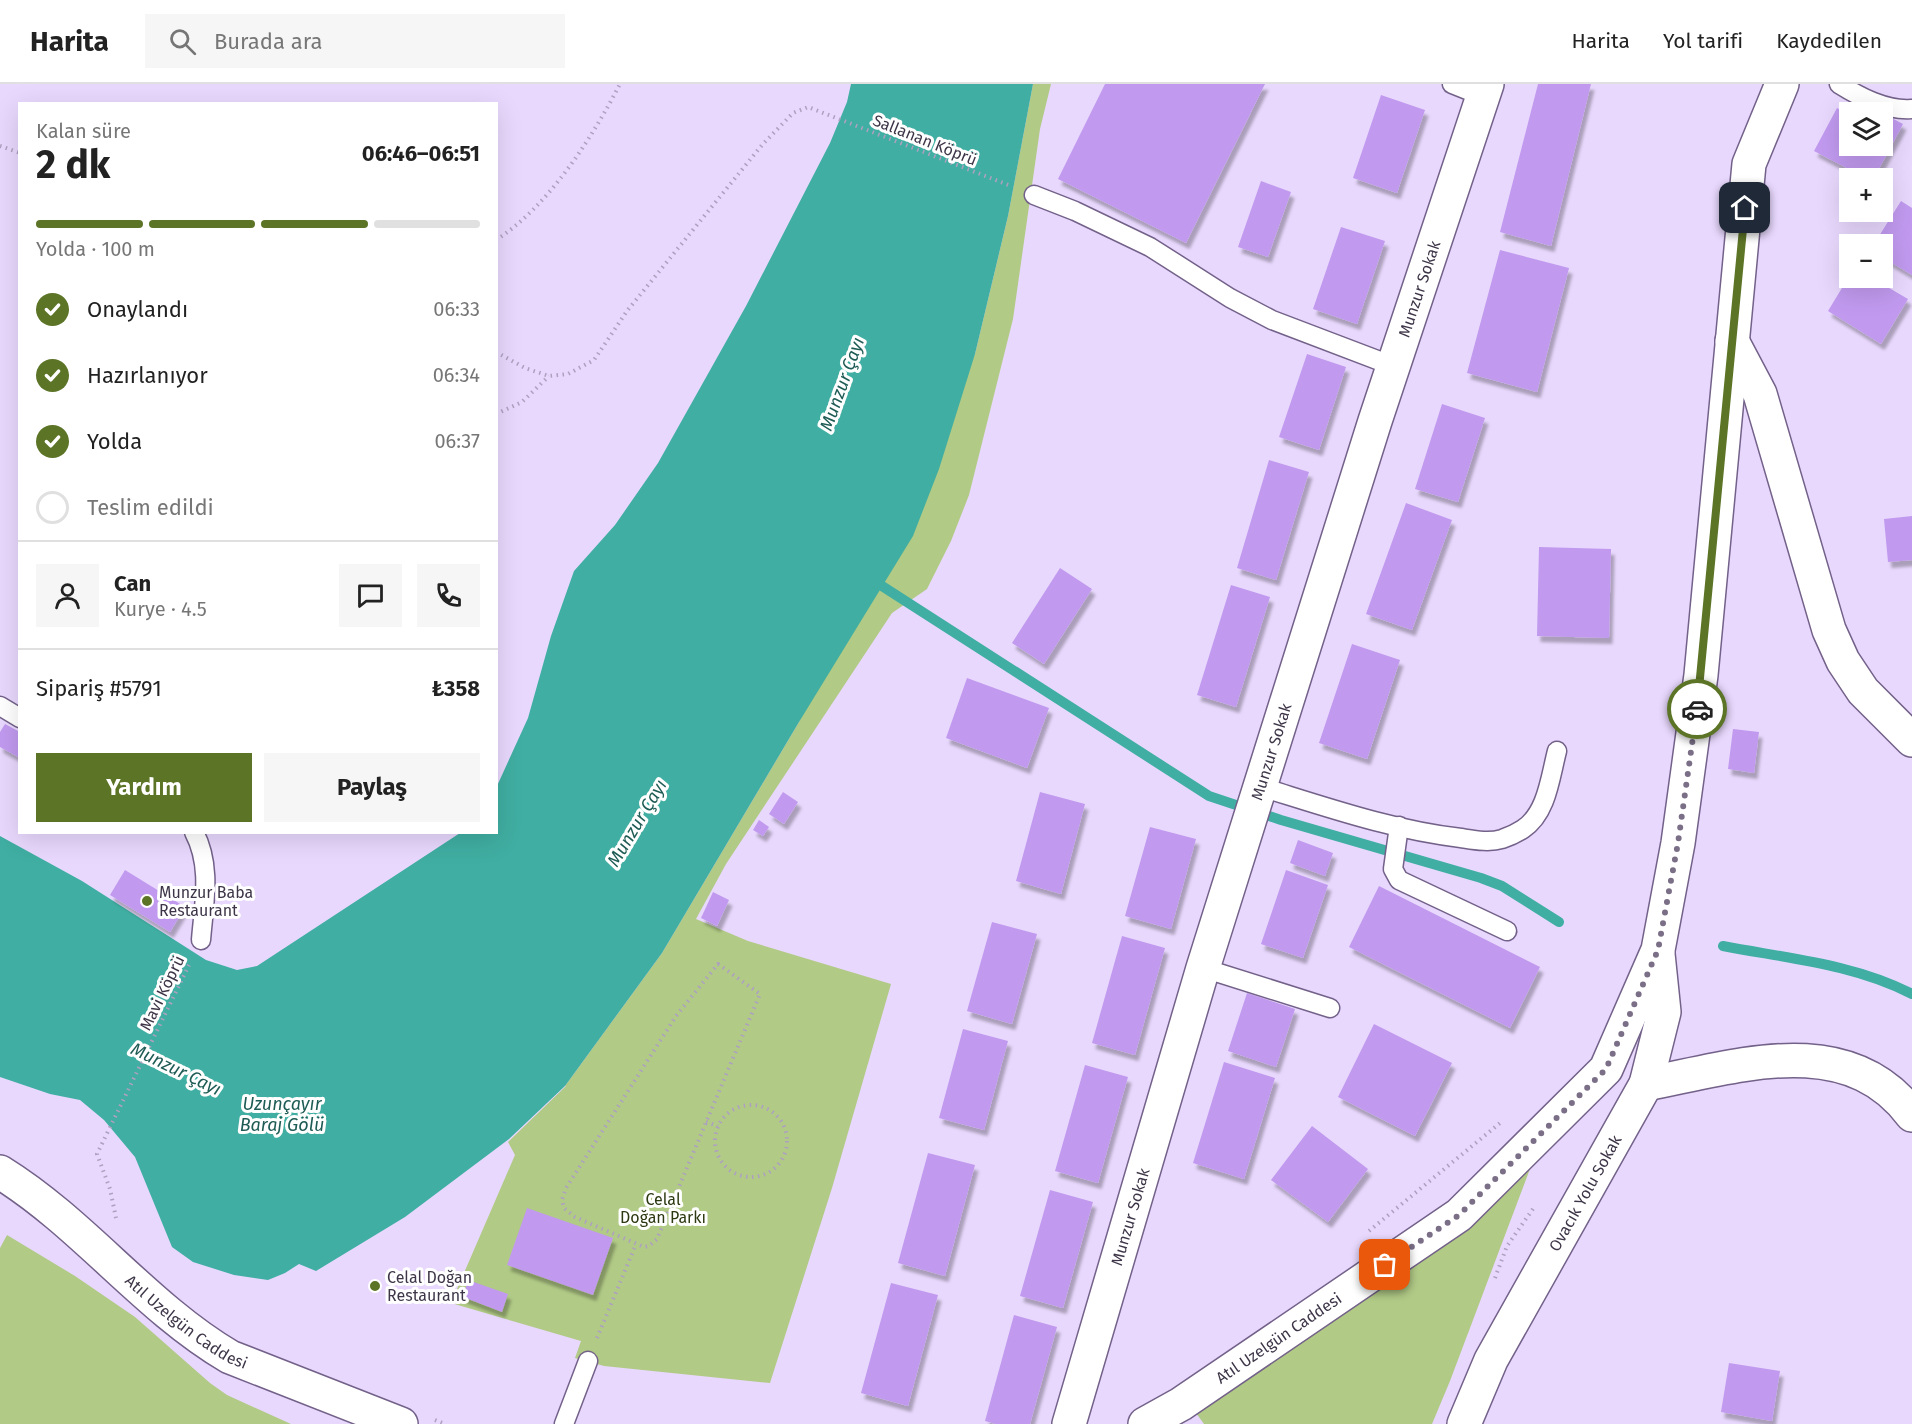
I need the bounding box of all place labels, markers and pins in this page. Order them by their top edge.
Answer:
pin [1719,182,1770,233]
place label: Munzur Baba Restaurant [159,883,253,920]
marker: Munzur Baba Restaurant [140,894,154,908]
pin [1359,1239,1410,1290]
place label: Celal Doğan Restaurant [387,1268,472,1305]
marker: Celal Doğan Restaurant [368,1279,382,1293]

